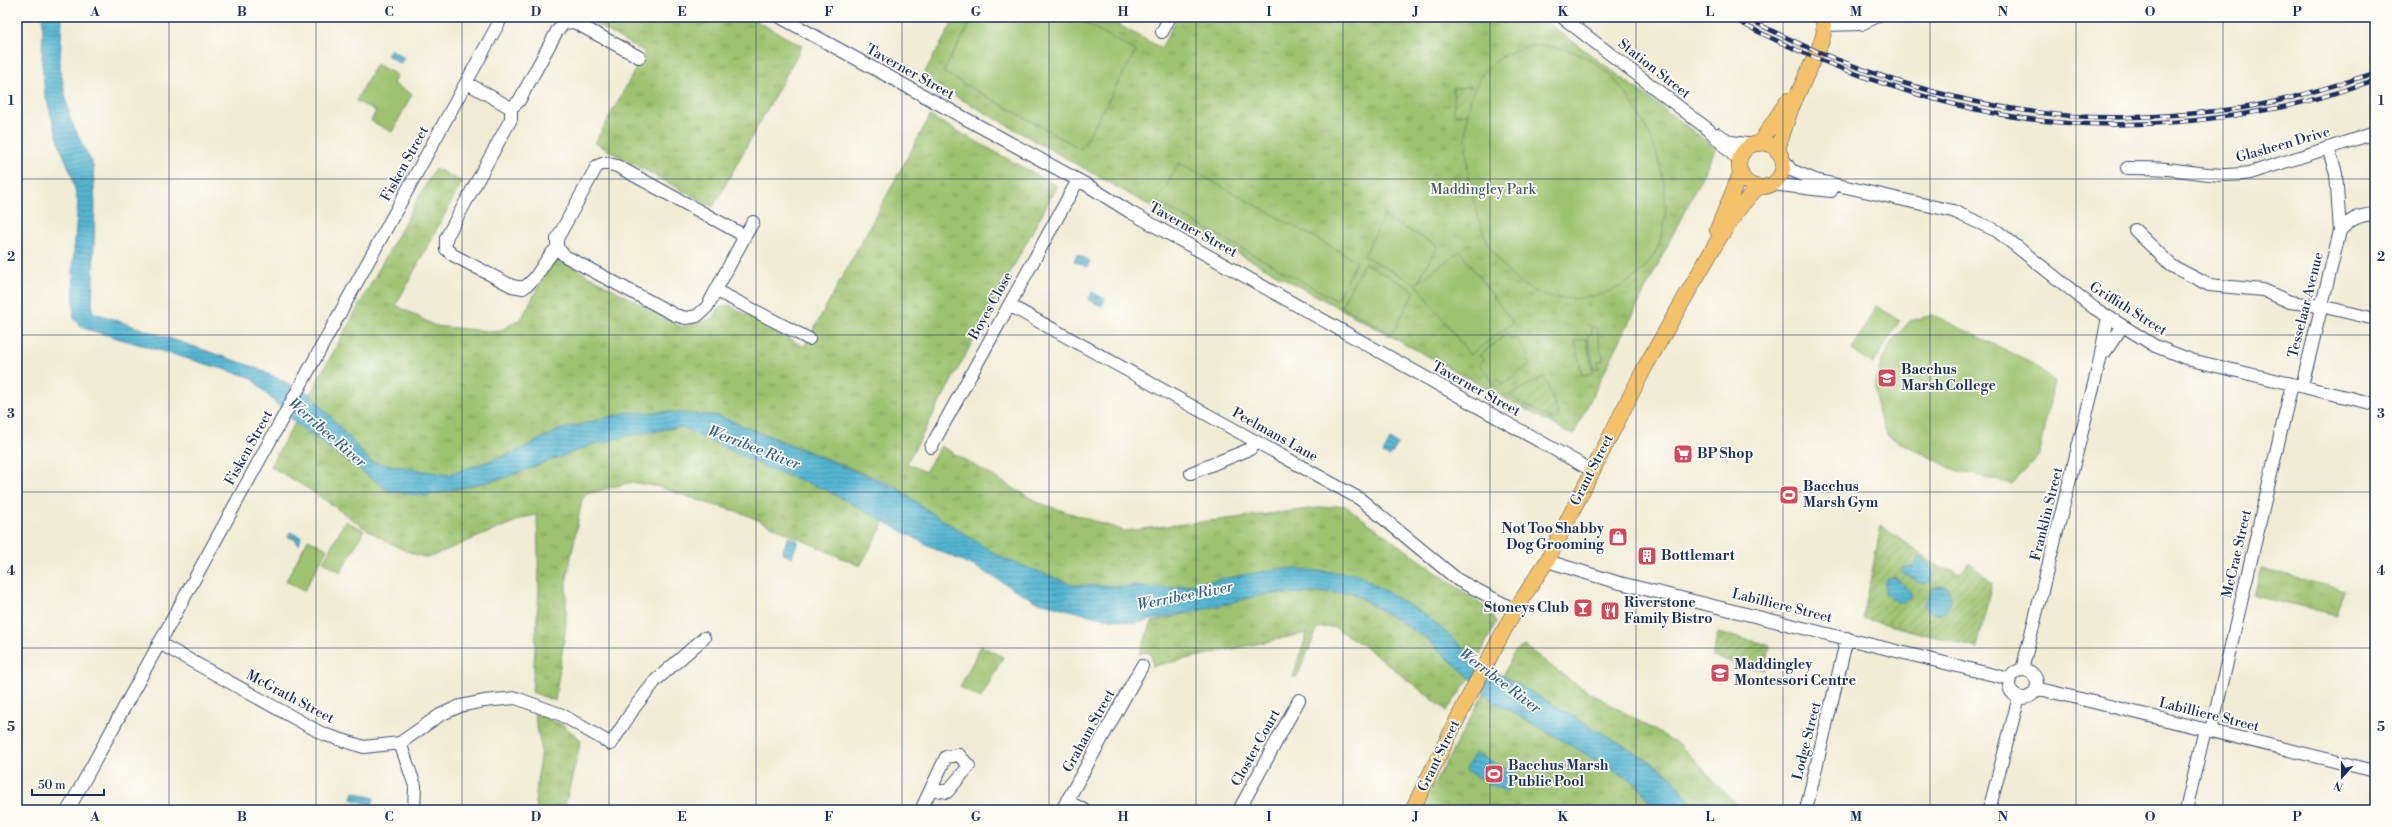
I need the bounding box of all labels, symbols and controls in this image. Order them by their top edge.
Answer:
text: A [89,4,100,20]
text: B [237,4,247,20]
text: C [384,4,394,20]
text: D [531,4,541,20]
text: E [677,4,687,20]
text: F [824,4,834,20]
text: G [971,4,982,20]
text: H [1118,4,1129,20]
text: I [1266,4,1272,20]
text: J [1411,4,1419,20]
text: K [1558,4,1569,20]
text: L [1706,4,1715,20]
text: M [1850,4,1862,20]
text: N [1998,4,2009,20]
text: O [2145,4,2156,20]
text: P [2292,4,2302,20]
street label: Station Street [1614,35,1694,103]
street label: Taverner Street [863,40,957,104]
text: 1 [8,93,15,109]
text: 1 [2378,93,2385,109]
street label: Fisken Street [377,123,433,205]
street label: Glasheen Drive [2234,123,2332,167]
park label: Maddingley Park [1430,181,1536,199]
street label: Taverner Street [1146,198,1240,262]
text: 2 [7,249,15,265]
text: 2 [2377,249,2385,265]
street label: Tesselaar Avenue [2284,250,2328,360]
street label: Boyes Close [964,269,1017,344]
street label: Griffith Street [2086,278,2170,340]
street label: Taverner Street [1429,357,1523,421]
place label: Bacchus Marsh College [1901,361,1996,395]
school or university icon: Bacchus Marsh College [1876,367,1898,389]
water label: Werribee River [284,394,370,472]
street label: Peelmans Lane [1229,404,1321,466]
text: 3 [7,406,15,422]
text: 3 [2377,406,2385,422]
street label: Fisken Street [221,407,277,489]
water label: Werribee River [705,422,803,475]
street label: Grant Street [1566,431,1618,509]
supermarket icon: BP Shop [1672,443,1694,465]
place label: BP Shop [1697,445,1753,463]
street label: Franklin Street [2027,465,2067,563]
place label: Bacchus Marsh Gym [1803,478,1879,512]
sports icon: Bacchus Marsh Gym [1778,484,1800,506]
street label: McCrae Street [2218,508,2256,600]
place label: Not Too Shabby Dog Grooming [1502,520,1605,554]
shop icon: Not Too Shabby Dog Grooming [1607,526,1629,548]
building icon: Bottlemart [1636,545,1658,567]
place label: Bottlemart [1661,547,1736,565]
text: 4 [7,563,16,579]
text: 4 [2377,563,2386,579]
water label: Werribee River [1135,577,1235,615]
street label: Labilliere Street [1730,585,1834,627]
place label: Riverstone Family Bistro [1624,594,1713,628]
bar icon: Stoneys Club [1572,597,1594,619]
place label: Stoneys Club [1484,599,1569,617]
restaurant icon: Riverstone Family Bistro [1599,600,1621,622]
water label: Werribee River [1455,644,1545,718]
place label: Maddingley Montessori Centre [1734,656,1857,690]
school or university icon: Maddingley Montessori Centre [1709,662,1731,684]
street label: McGrath Street [243,666,337,728]
street label: Graham Street [1059,686,1119,776]
street label: Labilliere Street [2157,694,2261,736]
street label: Lodge Street [1789,700,1825,782]
street label: Closter Court [1227,706,1285,790]
street label: Grant Street [1414,717,1464,795]
text: 5 [7,719,15,735]
text: 5 [2377,719,2385,735]
place label: Bacchus Marsh Public Pool [1508,757,1609,791]
north arrow [2322,757,2362,797]
sports icon: Bacchus Marsh Public Pool [1483,763,1505,785]
scale bar [32,771,104,797]
text: N [2332,777,2345,793]
text: 50 m [38,778,66,793]
text: A [89,809,100,825]
text: B [237,809,247,825]
text: C [384,809,394,825]
text: D [531,809,541,825]
text: E [677,809,687,825]
text: F [824,809,834,825]
text: G [971,809,982,825]
text: H [1118,809,1129,825]
text: I [1266,809,1272,825]
text: J [1411,809,1419,825]
text: K [1558,809,1569,825]
text: L [1706,809,1715,825]
text: M [1850,809,1862,825]
text: N [1998,809,2009,825]
text: O [2145,809,2156,825]
text: P [2292,809,2302,825]

